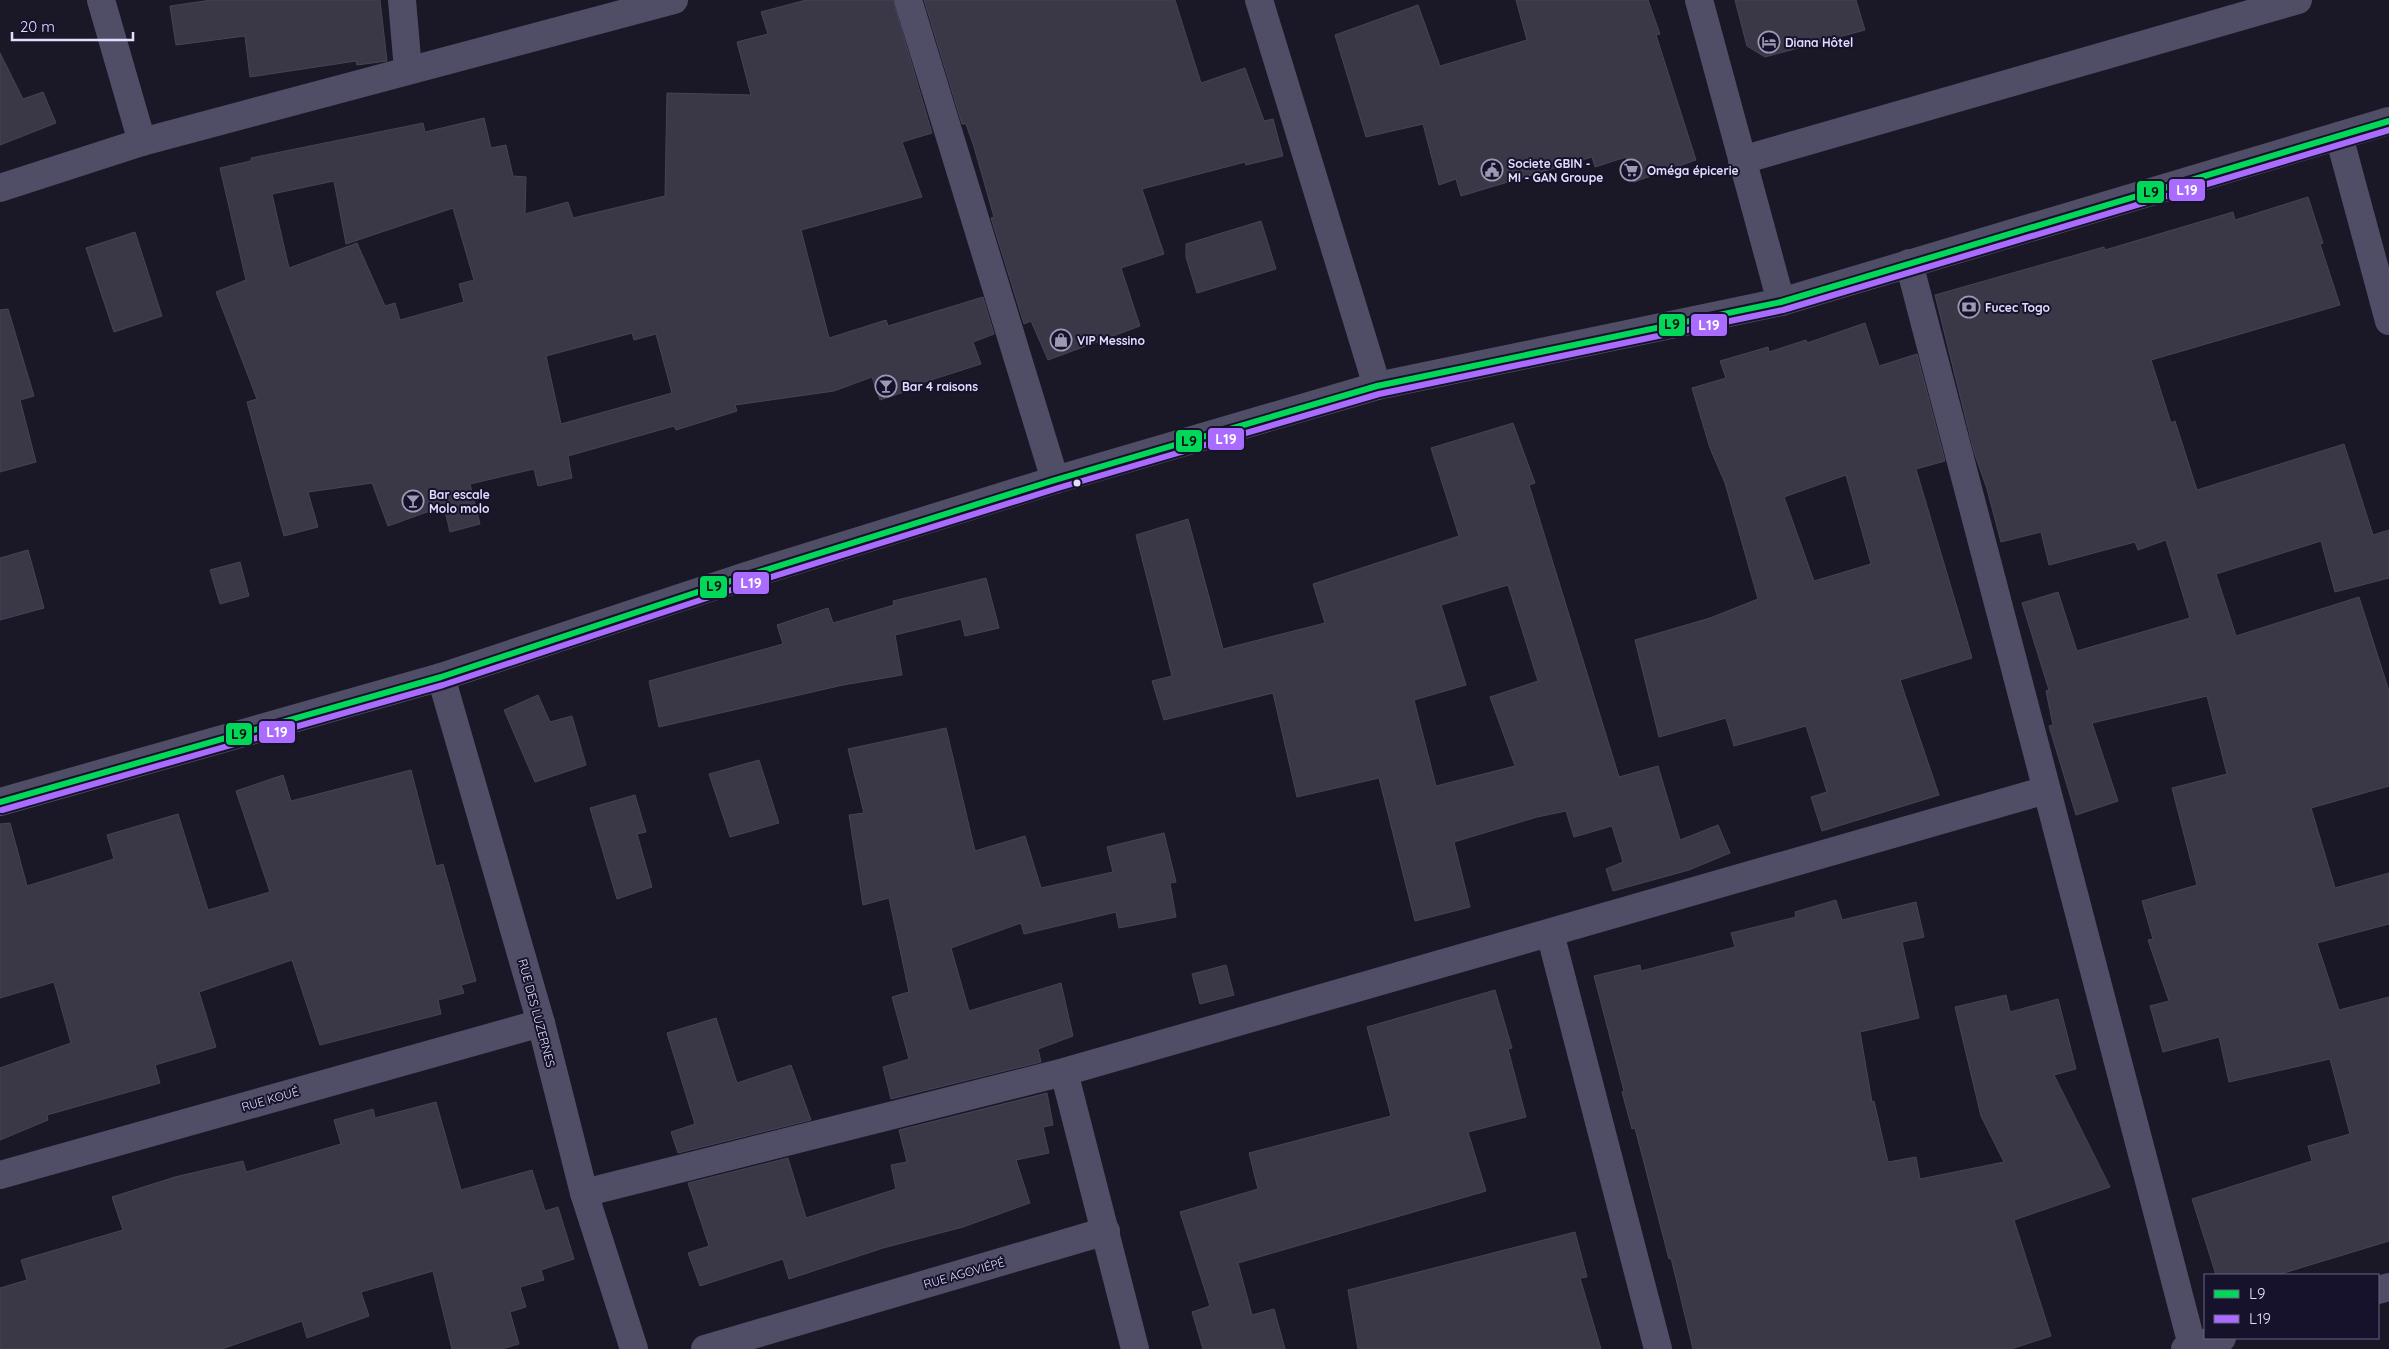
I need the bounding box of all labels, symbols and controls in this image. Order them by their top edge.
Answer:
scale bar [12,10,134,42]
text: 20 m [20,17,55,36]
hotel icon: Diana Hôtel [1757,30,1781,54]
place label: Diana Hôtel [1785,35,1853,50]
place label: Societe GBIN - MI - GAN Groupe [1508,156,1603,185]
public building icon: Societe GBIN - MI - GAN Groupe [1480,158,1504,182]
supermarket icon: Oméga épicerie [1619,158,1643,182]
place label: Oméga épicerie [1647,163,1739,178]
line badge: L19 [2168,178,2206,202]
line badge: L9 [2136,180,2165,204]
text: L19 [2176,181,2198,199]
text: L9 [2143,183,2159,201]
bank icon: Fucec Togo [1957,295,1981,319]
place label: Fucec Togo [1985,300,2051,315]
line badge: L9 [1658,313,1686,337]
line badge: L19 [1690,313,1728,337]
text: L9 [1664,315,1680,333]
text: L19 [1698,316,1720,334]
shop icon: VIP Messino [1049,328,1073,352]
place label: VIP Messino [1077,333,1145,348]
bar icon: Bar 4 raisons [874,374,898,398]
place label: Bar 4 raisons [902,379,978,394]
line badge: L19 [1207,427,1245,451]
line badge: L9 [1175,429,1203,453]
text: L19 [1215,430,1237,448]
text: L9 [1181,432,1197,450]
unlabelled marker [1072,478,1082,488]
place label: Bar escale Molo molo [429,487,490,516]
bar icon: Bar escale Molo molo [401,489,425,513]
line badge: L19 [732,571,770,595]
text: L19 [740,574,762,592]
line badge: L9 [699,575,728,599]
text: L9 [706,577,722,595]
line badge: L19 [258,720,296,744]
line badge: L9 [225,722,253,746]
text: L19 [266,723,288,741]
text: L9 [231,725,247,743]
street label: RUE DES LUZERNES [515,957,559,1069]
street label: RUE KOUÉ [240,1084,301,1114]
street label: RUE AGOVIÉPÉ [922,1254,1006,1292]
legend [2204,1274,2379,1339]
text: L9 [2249,1284,2265,1303]
text: L19 [2249,1309,2271,1328]

